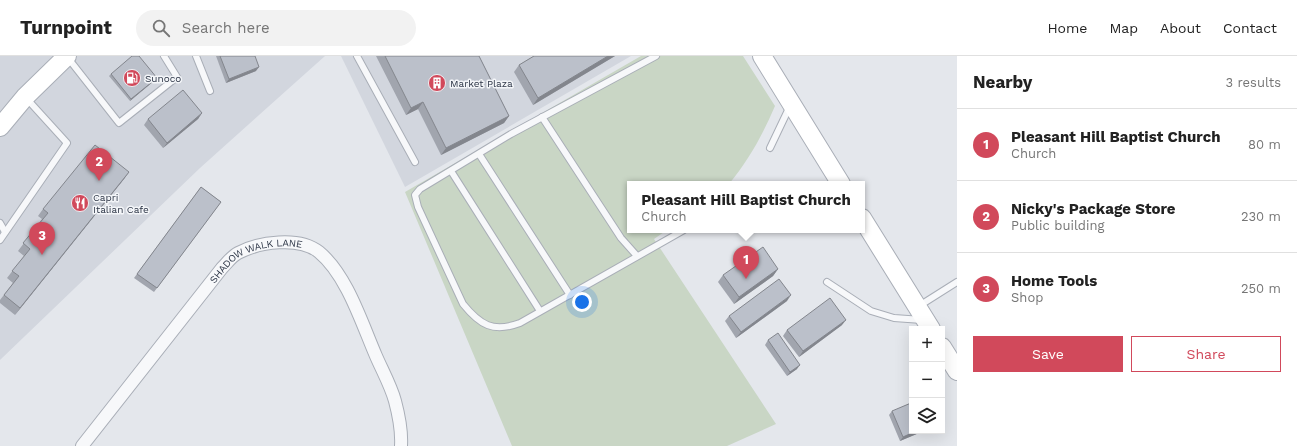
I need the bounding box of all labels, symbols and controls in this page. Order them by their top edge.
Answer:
search box [136,10,416,46]
text: Turnpoint [20,16,112,39]
icon: search [150,17,172,39]
text: Search here [182,19,270,37]
text: Home [1047,20,1087,36]
text: Map [1109,20,1138,36]
text: About [1160,20,1201,36]
text: Contact [1223,20,1277,36]
fuel station icon: Sunoco [122,68,142,88]
text: Nearby [973,72,1032,92]
place label: Sunoco [145,73,181,84]
building icon: Market Plaza [427,73,447,93]
text: 3 results [1226,75,1281,90]
place label: Market Plaza [450,78,513,89]
text: Pleasant Hill Baptist Church [1011,128,1220,146]
text: 1 [983,137,989,152]
text: 80 m [1248,137,1281,152]
text: Church [1011,146,1056,161]
pin: 2 [86,148,112,181]
popup [627,181,865,233]
text: Pleasant Hill Baptist Church [641,191,851,209]
place label: Capri Italian Cafe [93,192,149,215]
restaurant icon: Capri Italian Cafe [70,193,90,213]
text: Nicky's Package Store [1011,200,1176,218]
text: Church [641,209,687,224]
text: 2 [982,209,990,224]
text: 230 m [1241,209,1281,224]
text: Public building [1011,218,1104,233]
pin: 3 [29,222,55,255]
street label: SHADOW WALK LANE [207,237,304,285]
pin: 1 [733,246,759,279]
text: Home Tools [1011,272,1097,290]
text: 3 [982,281,990,296]
text: 250 m [1241,281,1281,296]
text: Shop [1011,290,1043,305]
your location [572,292,592,312]
map controls [909,326,945,434]
button: + [909,326,945,362]
button: Save [973,336,1123,372]
button: Share [1131,336,1281,372]
button: − [909,362,945,398]
button: layers [909,398,945,434]

